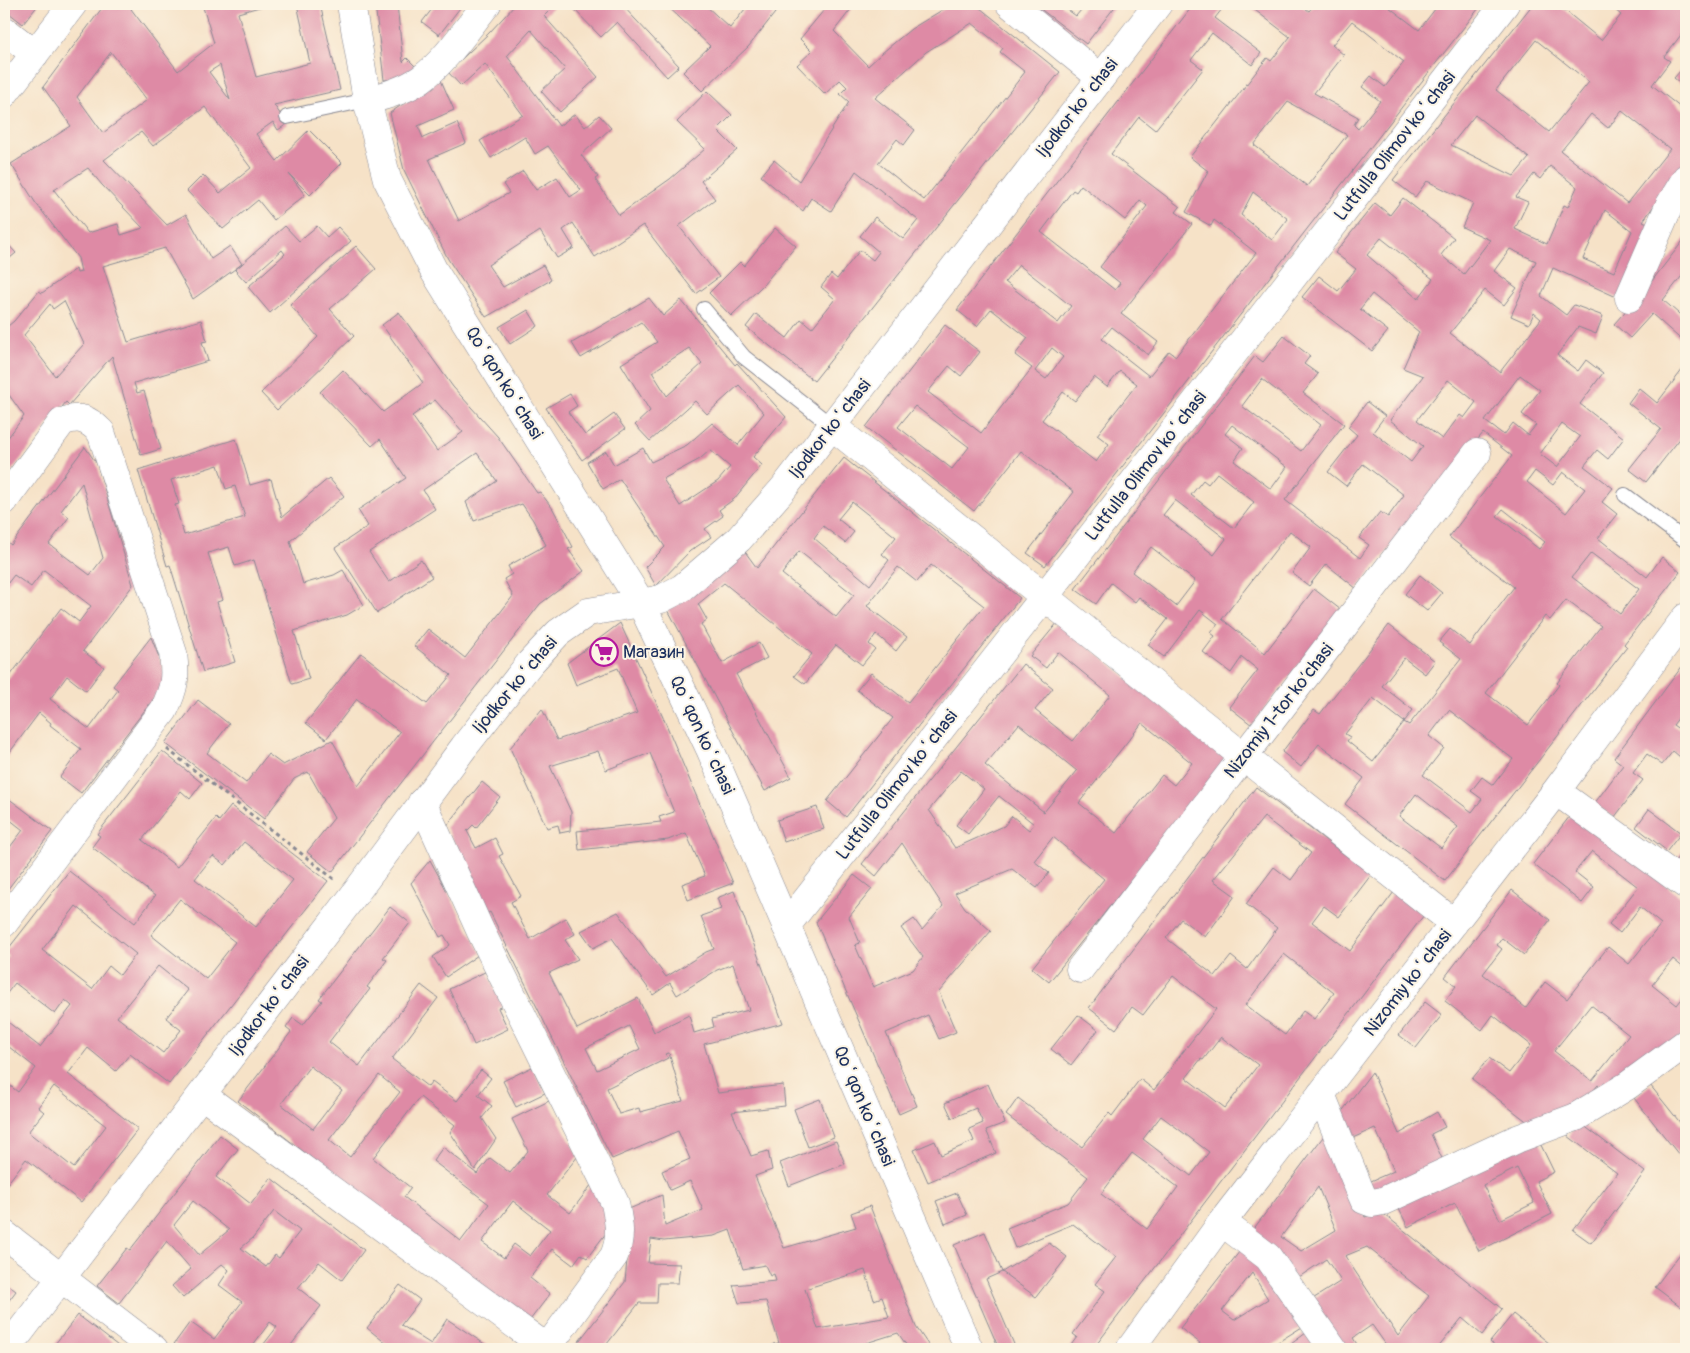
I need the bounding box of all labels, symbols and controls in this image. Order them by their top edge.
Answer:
street label: Ijodkor koʻchasi [1031,53,1123,163]
street label: Lutfulla Olimov koʻchasi [1329,66,1461,226]
street label: Qoʻqon koʻchasi [460,322,548,444]
street label: Ijodkor koʻchasi [784,374,876,484]
street label: Lutfulla Olimov koʻchasi [1080,386,1212,546]
street label: Ijodkor koʻchasi [467,631,563,739]
supermarket icon: Магазин [589,637,619,667]
street label: Nizomiy 1-tor koʼchasi [1219,639,1339,783]
place label: Магазин [623,641,685,664]
street label: Qoʻqon koʻchasi [664,672,740,798]
street label: Lutfulla Olimov koʻchasi [831,705,963,865]
street label: Nizomiy koʻchasi [1359,925,1457,1041]
street label: Ijodkor koʻchasi [224,951,314,1061]
street label: Qoʻqon koʻchasi [828,1042,900,1170]

